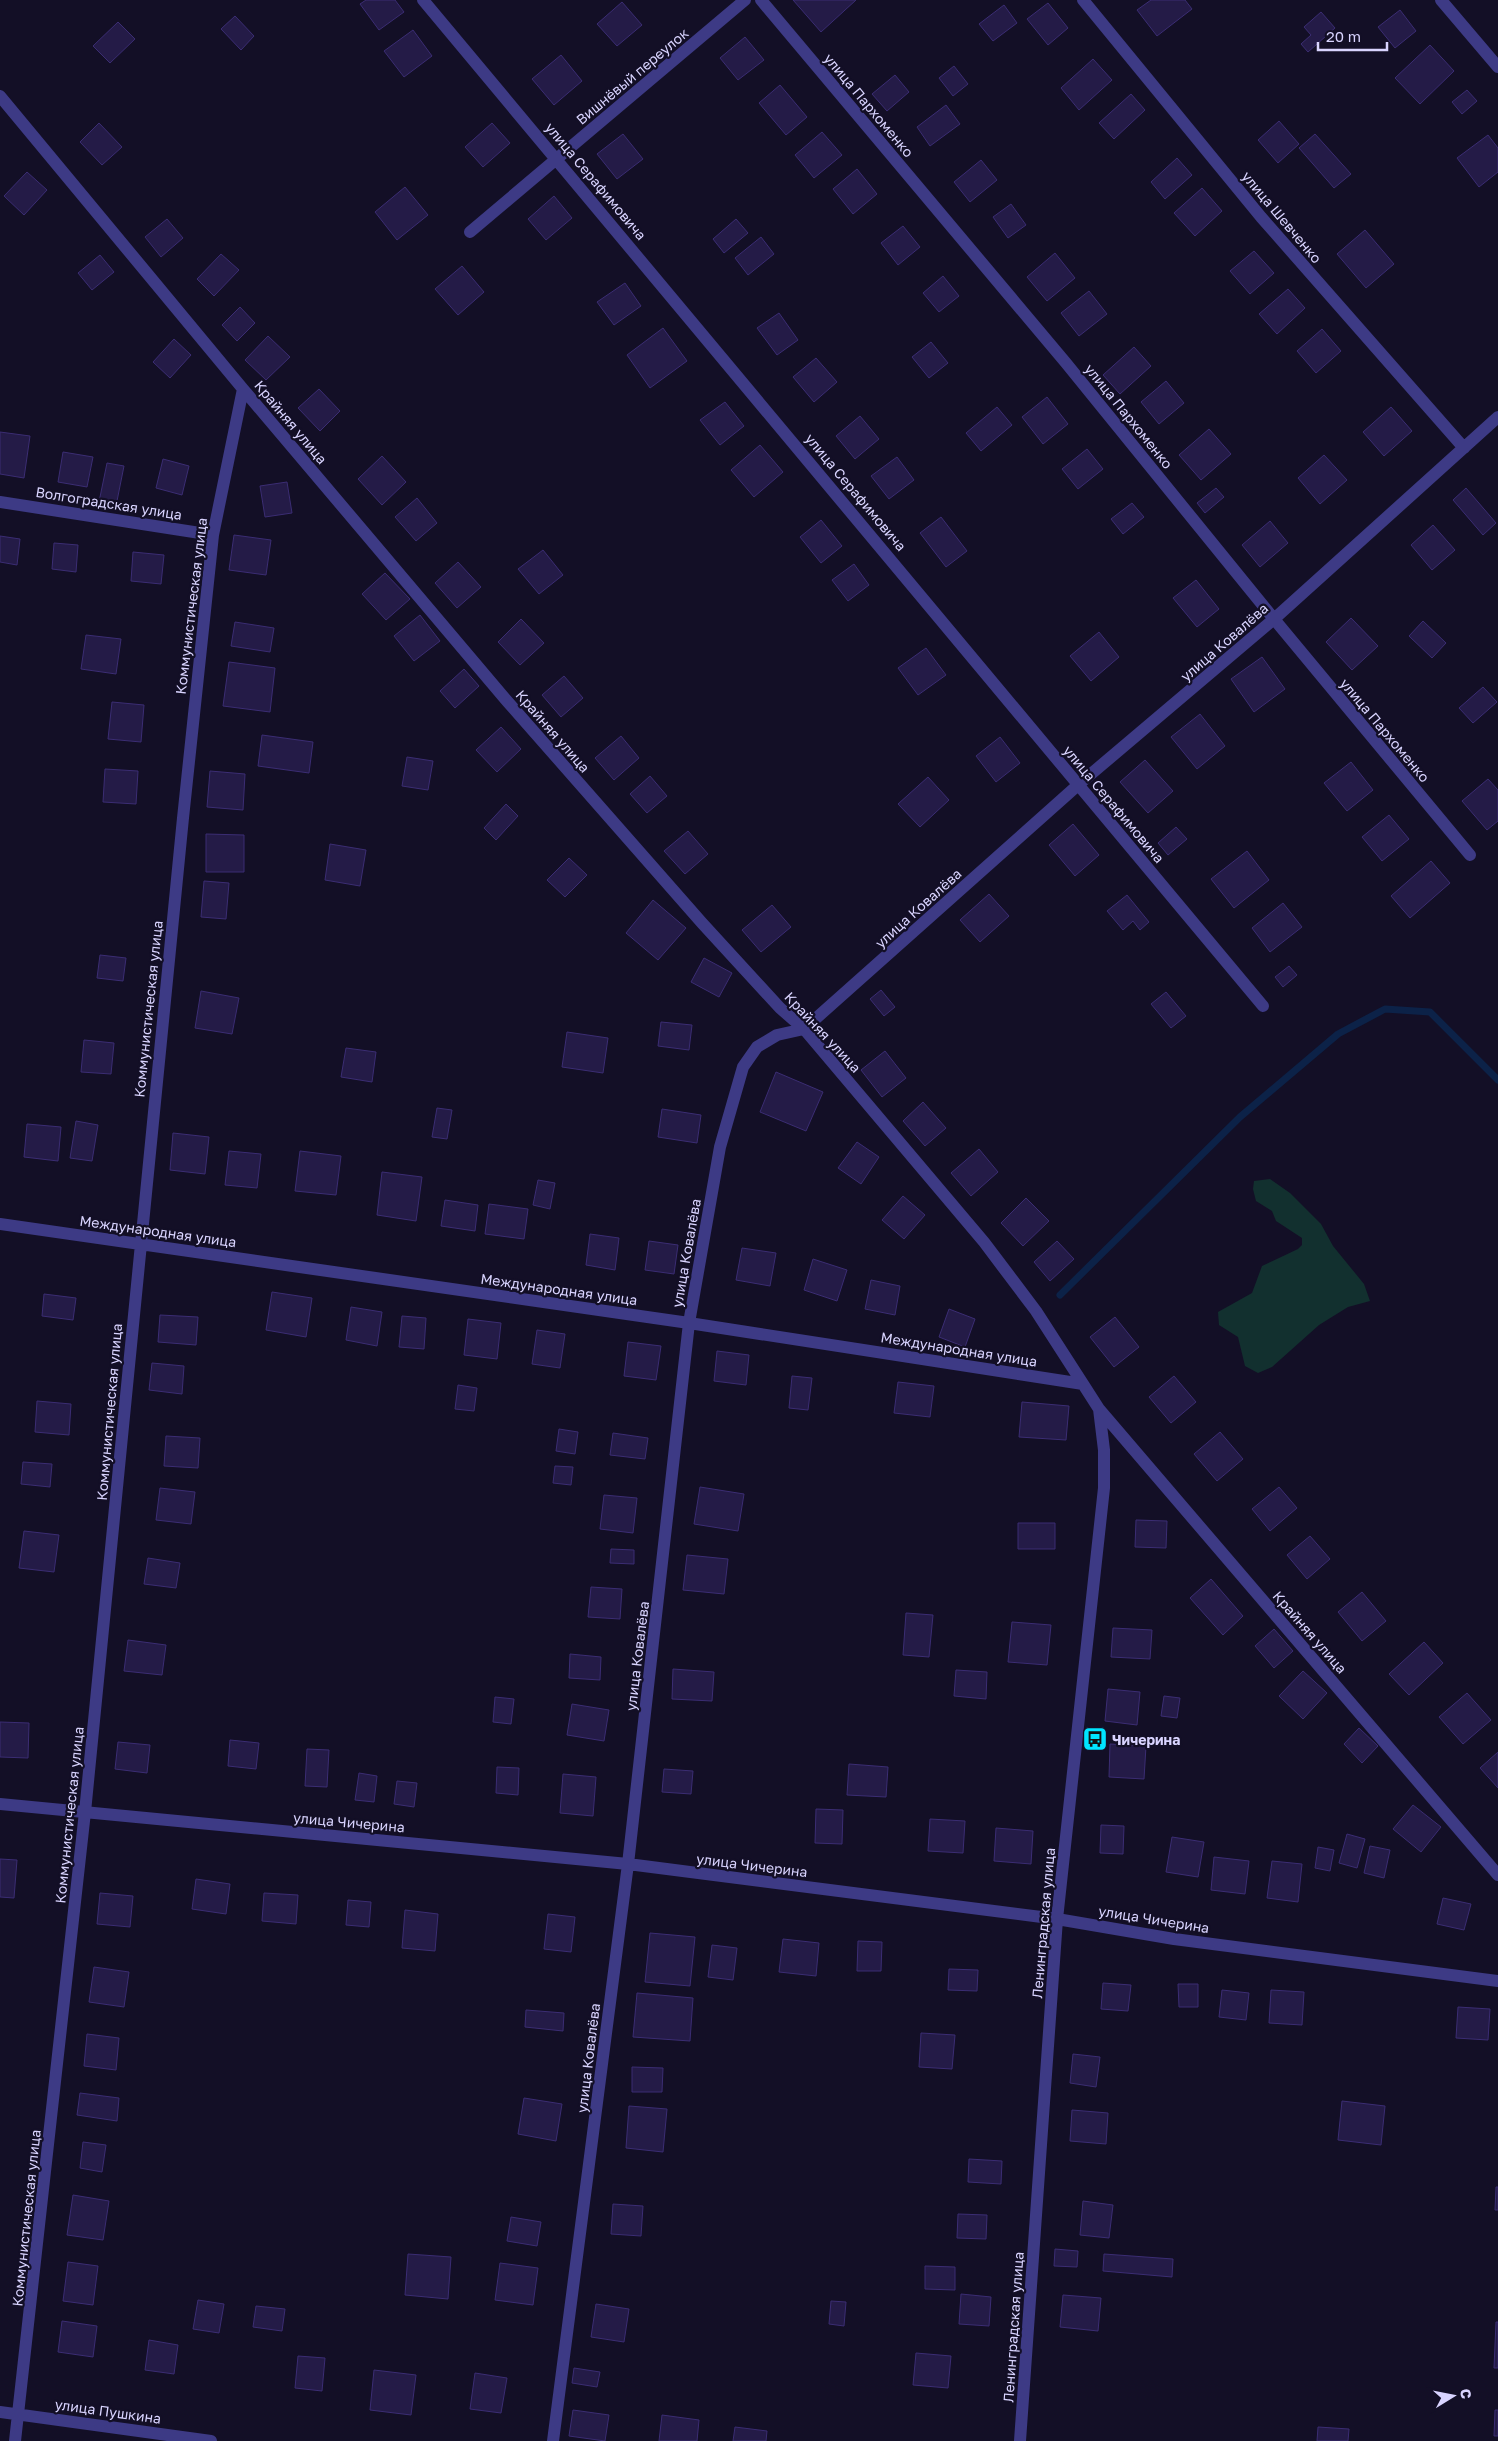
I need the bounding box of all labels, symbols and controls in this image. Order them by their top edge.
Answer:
scale bar [1318,20,1387,52]
street label: Вишнёвый переулок [572,24,692,128]
text: 20 m [1326,27,1361,45]
street label: улица Пархоменко [821,50,917,160]
street label: улица Серафимовича [542,119,650,243]
street label: улица Шевченко [1239,168,1325,266]
street label: улица Пархоменко [1081,360,1177,472]
street label: Крайняя улица [251,377,331,467]
street label: улица Серафимовича [802,430,910,554]
street label: Волгоградская улица [35,483,183,523]
street label: Коммунистическая улица [172,517,210,695]
street label: улица Ковалёва [1177,599,1271,685]
street label: улица Пархоменко [1337,675,1433,785]
street label: Крайняя улица [513,686,593,776]
street label: улица Серафимовича [1060,742,1168,866]
street label: улица Ковалёва [871,865,965,951]
street label: Коммунистическая улица [130,920,166,1098]
street label: Крайняя улица [781,988,865,1076]
street label: улица Ковалёва [668,1197,704,1309]
street label: Международная улица [79,1212,237,1250]
street label: Международная улица [480,1270,638,1308]
street label: Коммунистическая улица [93,1323,125,1501]
street label: Международная улица [880,1328,1038,1370]
street label: Крайняя улица [1270,1587,1350,1677]
street label: улица Ковалёва [622,1600,652,1712]
street label: Коммунистическая улица [51,1726,87,1904]
bus stop icon: Чичерина [1082,1726,1108,1752]
place label: Чичерина [1112,1731,1180,1748]
street label: улица Чичерина [293,1809,405,1835]
street label: Ленинградская улица [1028,1847,1058,1999]
street label: улица Чичерина [695,1850,809,1880]
street label: улица Чичерина [1097,1902,1211,1936]
street label: улица Ковалёва [573,2002,603,2114]
street label: Коммунистическая улица [8,2129,44,2307]
street label: Ленинградская улица [999,2251,1027,2403]
north arrow [1428,2371,1478,2421]
text: С [1457,2387,1476,2400]
street label: улица Пушкина [54,2395,162,2427]

